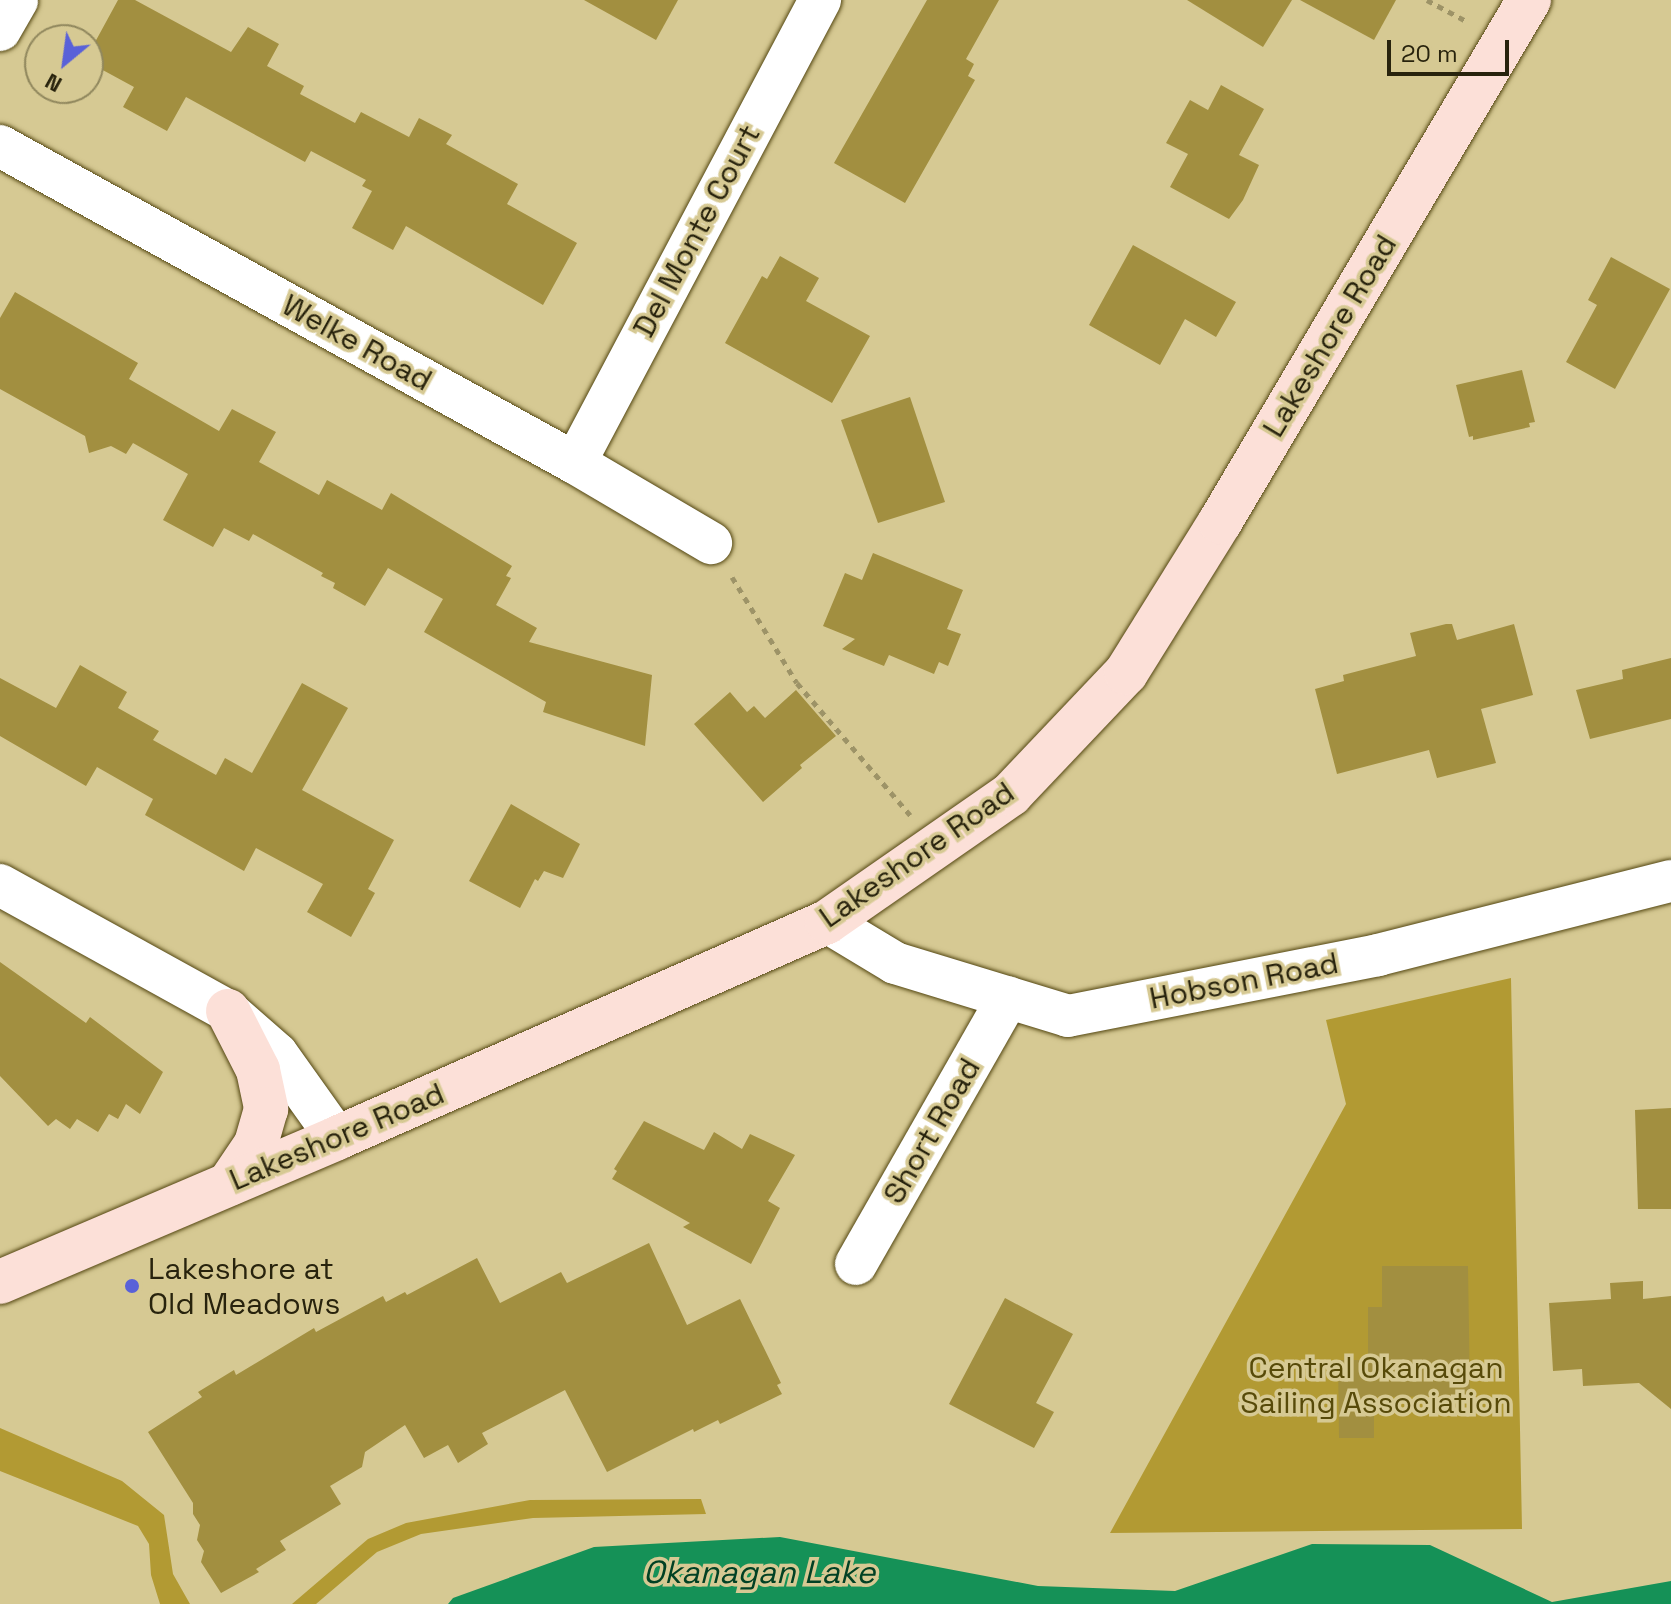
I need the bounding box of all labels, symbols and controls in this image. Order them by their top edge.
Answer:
north arrow [24,24,104,104]
scale bar [1391,24,1513,74]
text: 20 m [1401,38,1458,69]
text: N [40,67,67,99]
street label: Del Monte Court [626,119,768,343]
street label: Lakeshore Road [1256,228,1404,444]
street label: Welke Road [276,287,438,399]
street label: Lakeshore Road [813,774,1021,936]
street label: Hobson Road [1147,945,1341,1017]
street label: Short Road [876,1052,988,1210]
street label: Lakeshore Road [224,1076,450,1198]
place label: Lakeshore at Old Meadows [148,1251,340,1322]
marker: Lakeshore at Old Meadows [123,1277,141,1295]
park label: Central Okanagan Sailing Association [1240,1350,1512,1420]
water label: Okanagan Lake [643,1553,875,1591]

